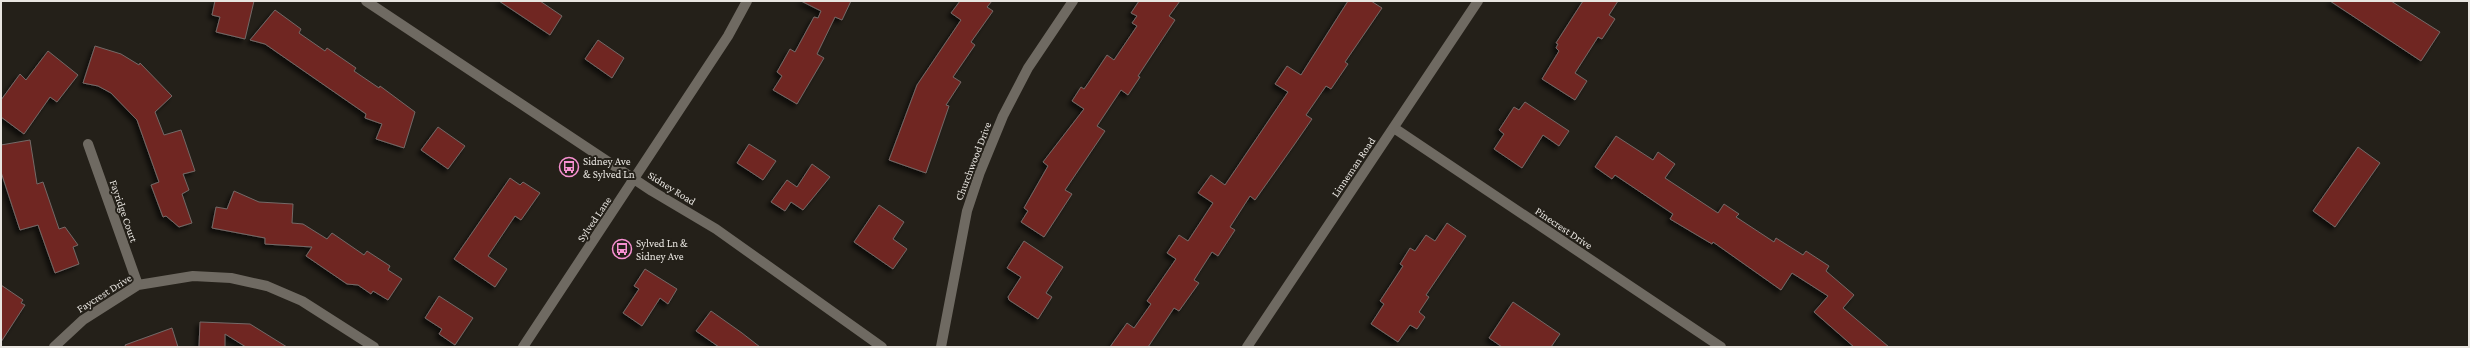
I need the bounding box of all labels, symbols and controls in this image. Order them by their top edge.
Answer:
street label: Churchwood Drive [953,120,994,202]
street label: Linneman Road [1329,135,1377,199]
place label: Sidney Ave & Sylved Ln [583,155,635,181]
bus stop icon: Sidney Ave & Sylved Ln [558,156,580,178]
street label: Sidney Road [645,169,698,208]
street label: Fayridge Court [107,178,140,244]
street label: Sylved Lane [574,194,614,244]
street label: Pinecrest Drive [1533,205,1595,252]
place label: Sylved Ln & Sidney Ave [636,237,688,263]
bus stop icon: Sylved Ln & Sidney Ave [611,238,633,260]
street label: Faycrest Drive [74,271,134,315]

